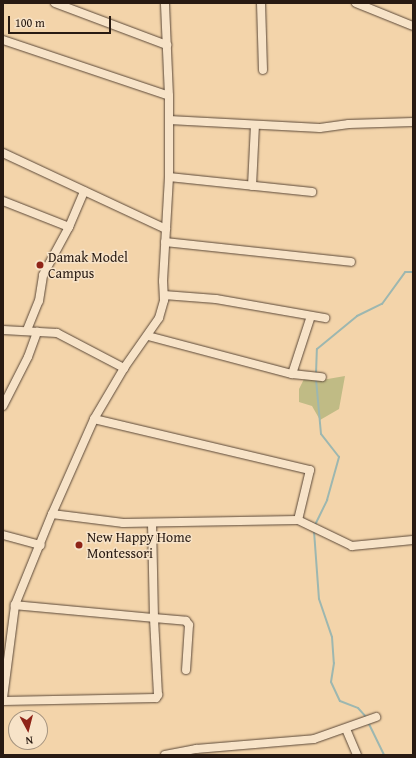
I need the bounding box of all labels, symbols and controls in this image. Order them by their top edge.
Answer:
scale bar [10,8,113,34]
text: 100 m [15,14,45,31]
place label: Damak Model Campus [48,249,128,282]
marker: Damak Model Campus [35,260,45,270]
place label: New Happy Home Montessori [87,529,191,562]
marker: New Happy Home Montessori [74,540,84,550]
north arrow [8,710,48,750]
text: N [25,733,34,749]

